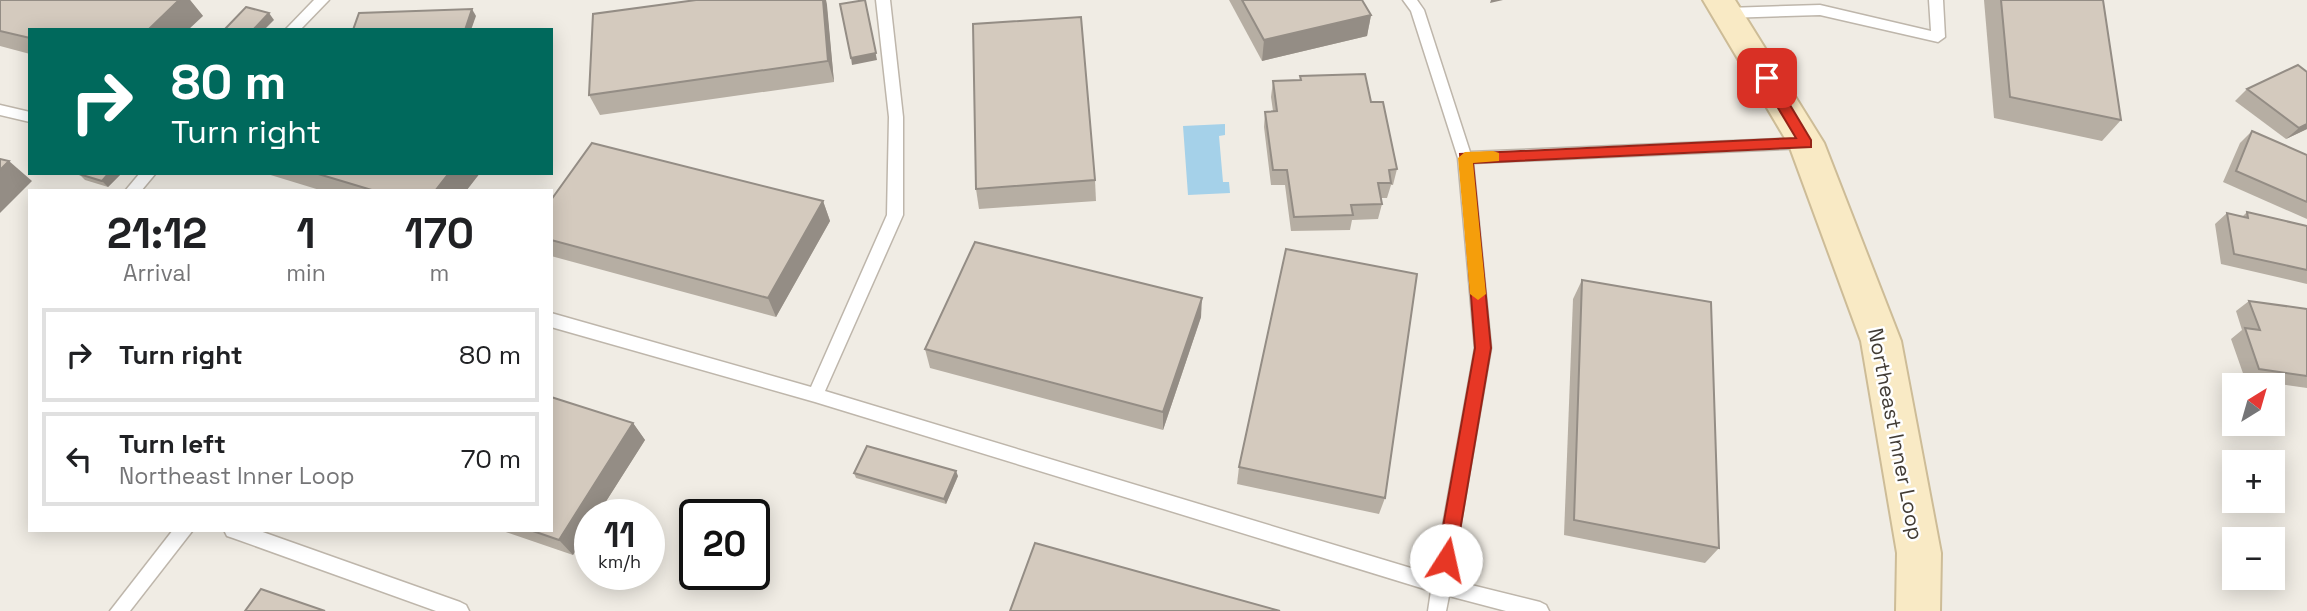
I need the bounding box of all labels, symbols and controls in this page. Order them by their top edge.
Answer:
pin [1737,48,1797,108]
text: 80 m [171,51,286,113]
icon: right [56,56,147,147]
icon: arrive [1748,59,1786,97]
text: Turn right [171,112,321,152]
text: 21:12 [107,207,207,260]
text: 1 [297,207,316,260]
text: 170 [405,207,474,260]
text: Arrival [123,258,191,288]
text: min [286,258,326,288]
text: m [429,258,449,288]
street label: Northeast Inner Loop [1862,326,1930,542]
icon: right [60,336,98,374]
text: Turn right [119,338,243,372]
text: 80 m [459,338,521,372]
north arrow [2222,373,2286,436]
map controls [2222,373,2285,590]
text: Turn left [119,427,226,461]
icon: left [60,440,98,478]
text: 70 m [461,442,521,476]
button: + [2222,450,2285,513]
text: Northeast Inner Loop [119,461,355,491]
speed limit sign: 20 [679,499,770,590]
text: 11 [604,513,635,557]
position arrow [1409,523,1483,597]
button: − [2222,527,2285,590]
text: km/h [598,550,641,573]

